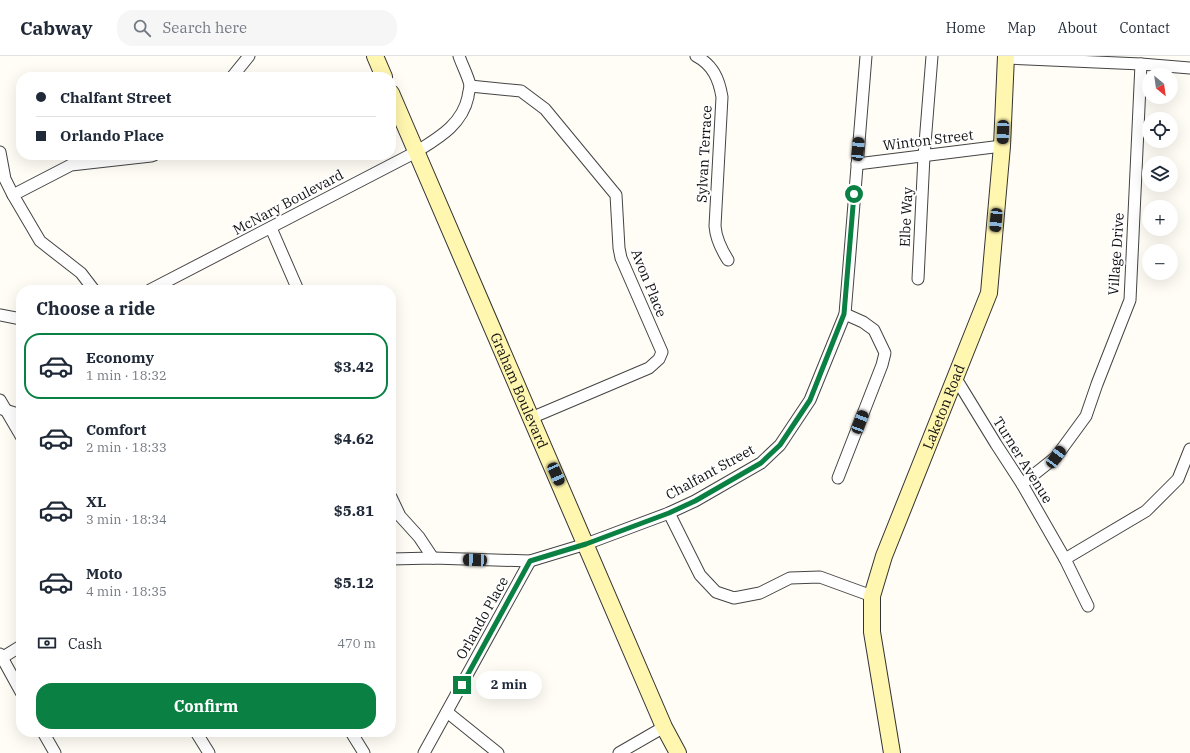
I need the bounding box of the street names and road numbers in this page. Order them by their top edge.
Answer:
street label: Sylvan Terrace [692,105,716,203]
street label: Winton Street [882,126,974,154]
street label: McNary Boulevard [230,165,347,239]
street label: Elbe Way [895,186,917,248]
street label: Village Drive [1104,212,1128,296]
street label: Avon Place [627,246,671,320]
street label: Graham Boulevard [486,330,552,452]
street label: Laketon Road [919,361,969,452]
street label: Turner Avenue [989,413,1057,507]
street label: Chalfant Street [663,440,758,504]
street label: Orlando Place [452,573,512,663]

